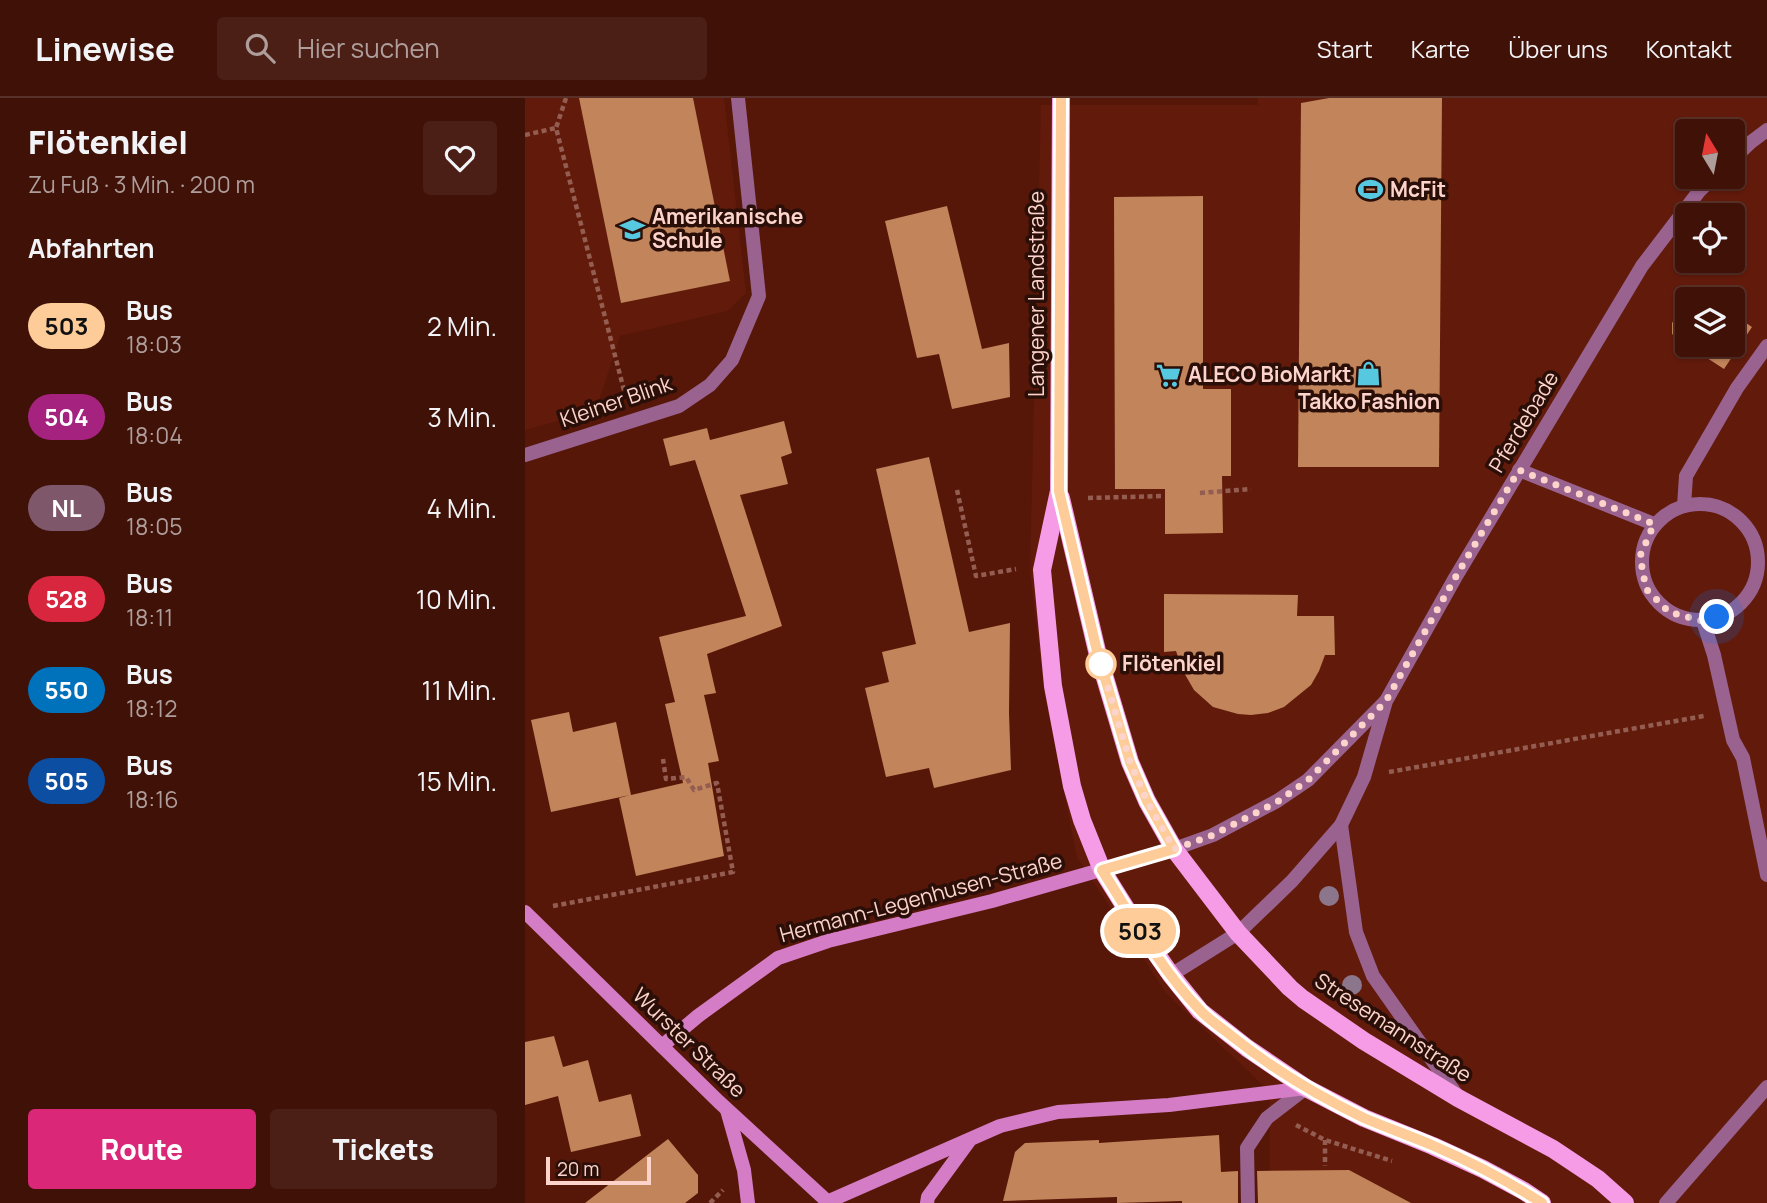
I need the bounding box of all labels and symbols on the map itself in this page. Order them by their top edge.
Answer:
north arrow [1675,119,1745,189]
place label: McFit [1390,175,1446,203]
sports icon: McFit [1356,176,1384,204]
street label: Langener Landstraße [1022,191,1050,397]
place label: Amerikanische Schule [652,202,803,254]
school or university icon: Amerikanische Schule [618,215,646,243]
shop icon: Takko Fashion [1355,359,1383,387]
place label: ALECO BioMarkt [1188,360,1351,388]
supermarket icon: ALECO BioMarkt [1154,361,1182,389]
street label: Pferdebade [1482,366,1564,477]
street label: Kleiner Blink [556,369,676,433]
place label: Takko Fashion [1298,387,1440,415]
your location [1699,599,1734,634]
marker: Flötenkiel [1086,649,1116,679]
place label: Flötenkiel [1122,649,1222,677]
street label: Hermann-Legenhusen-Straße [776,846,1065,948]
line badge: 503 [1100,908,1180,954]
street label: Stresemannstraße [1310,966,1477,1088]
street label: Wurster Straße [627,981,752,1103]
scale bar [546,1154,651,1186]

